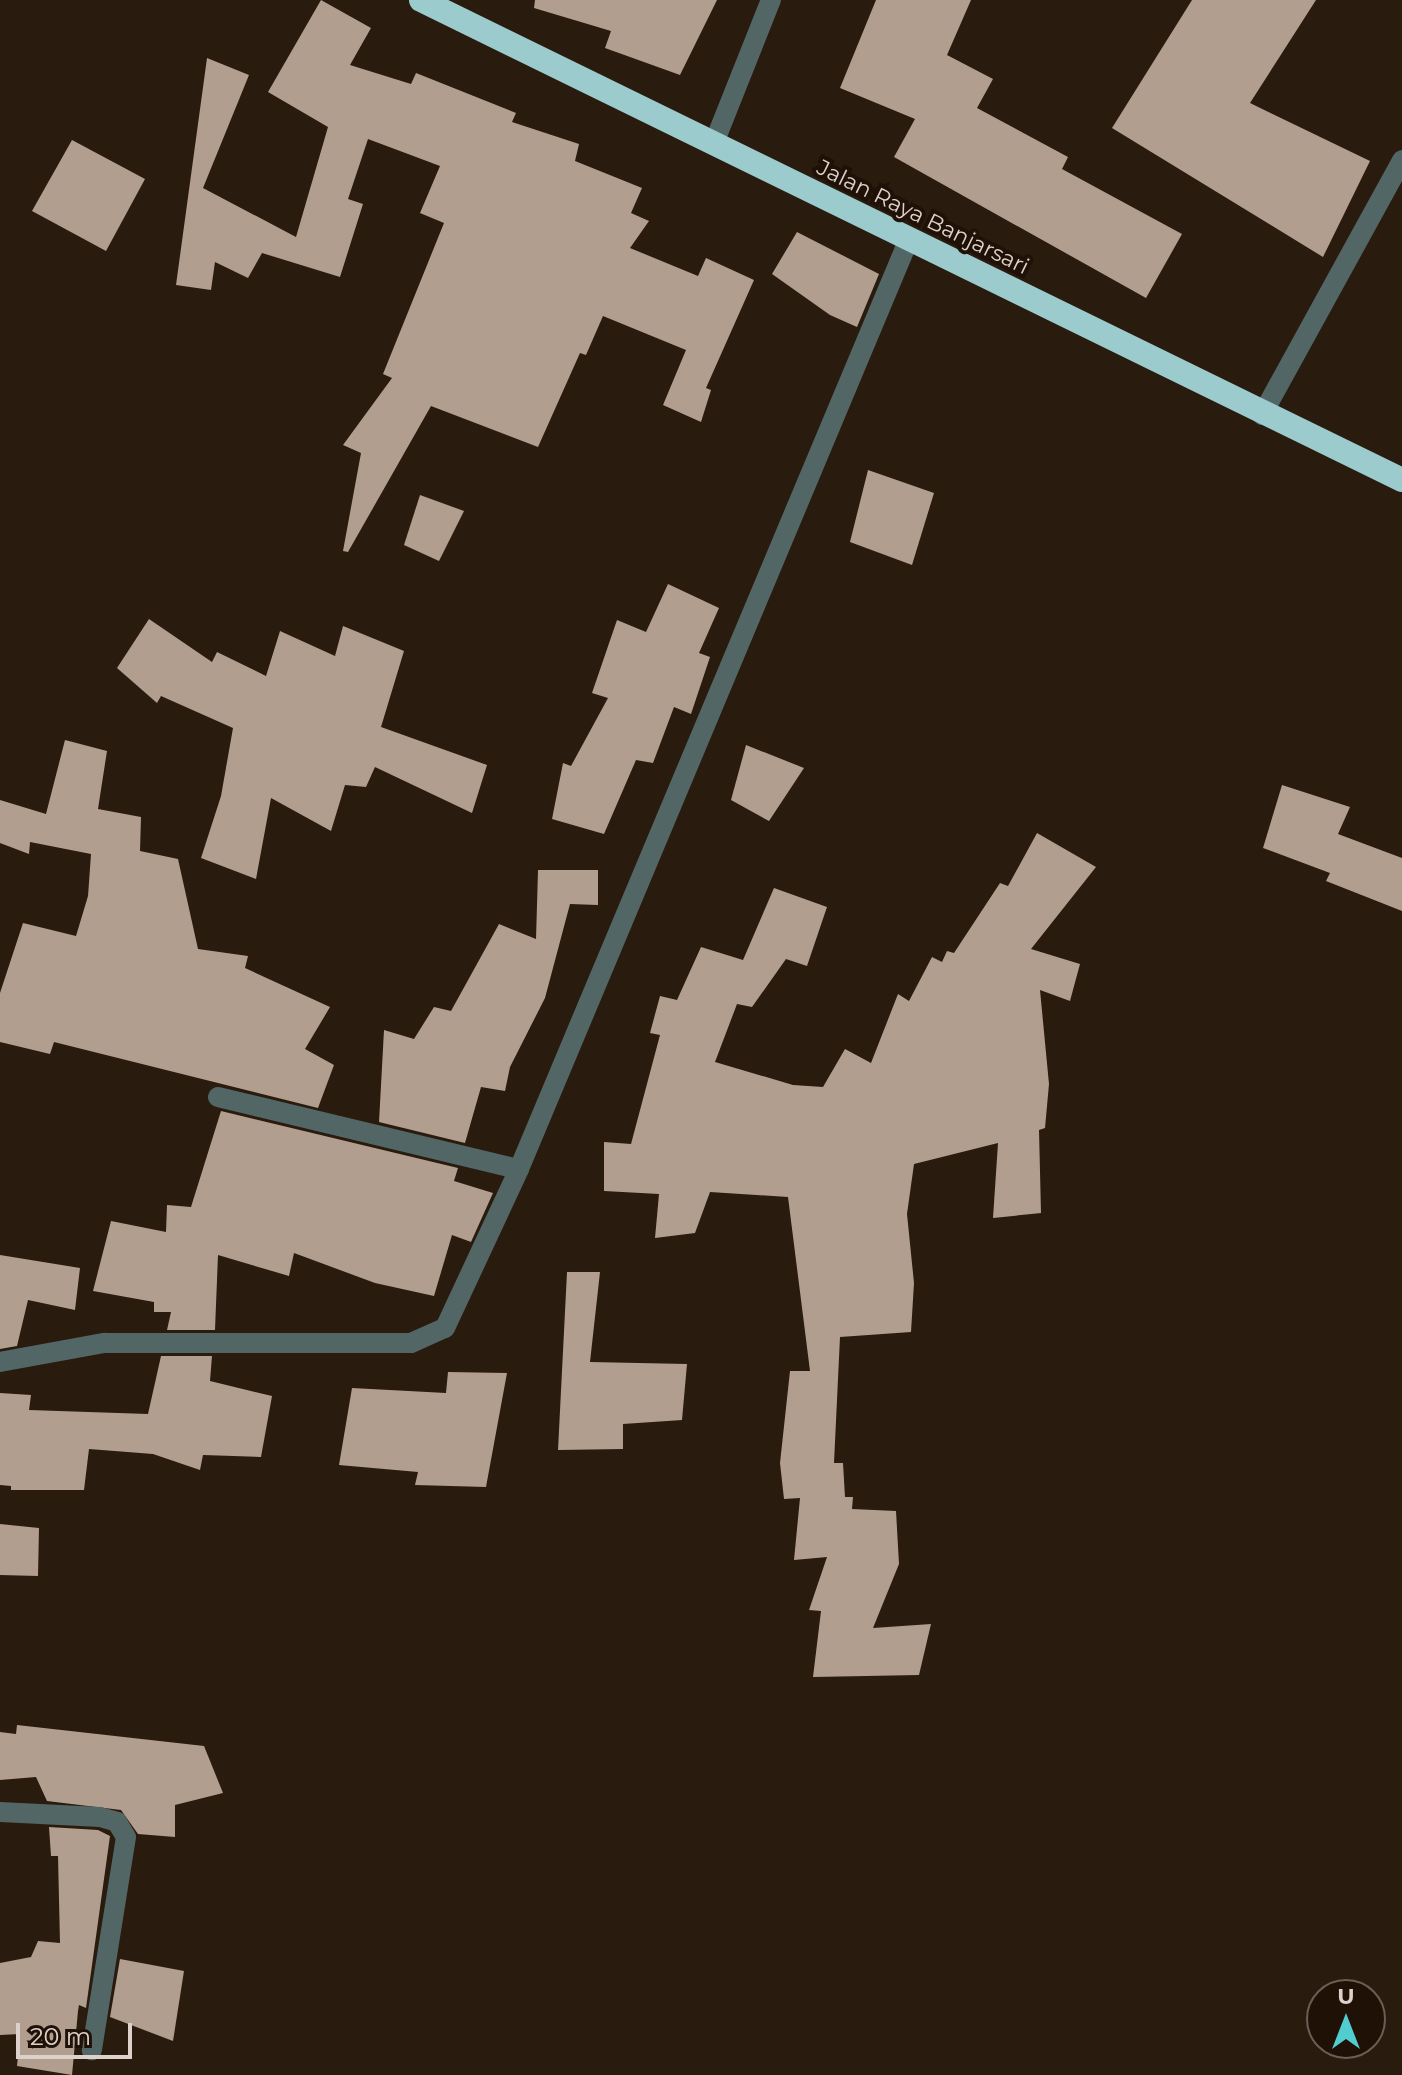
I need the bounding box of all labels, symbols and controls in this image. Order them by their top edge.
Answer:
street label: Jalan Raya Banjarsari [813,154,1033,280]
north arrow [1306,1979,1386,2059]
text: U [1337,1983,1355,2010]
scale bar [20,2007,136,2057]
text: 20 m [30,2022,91,2051]

